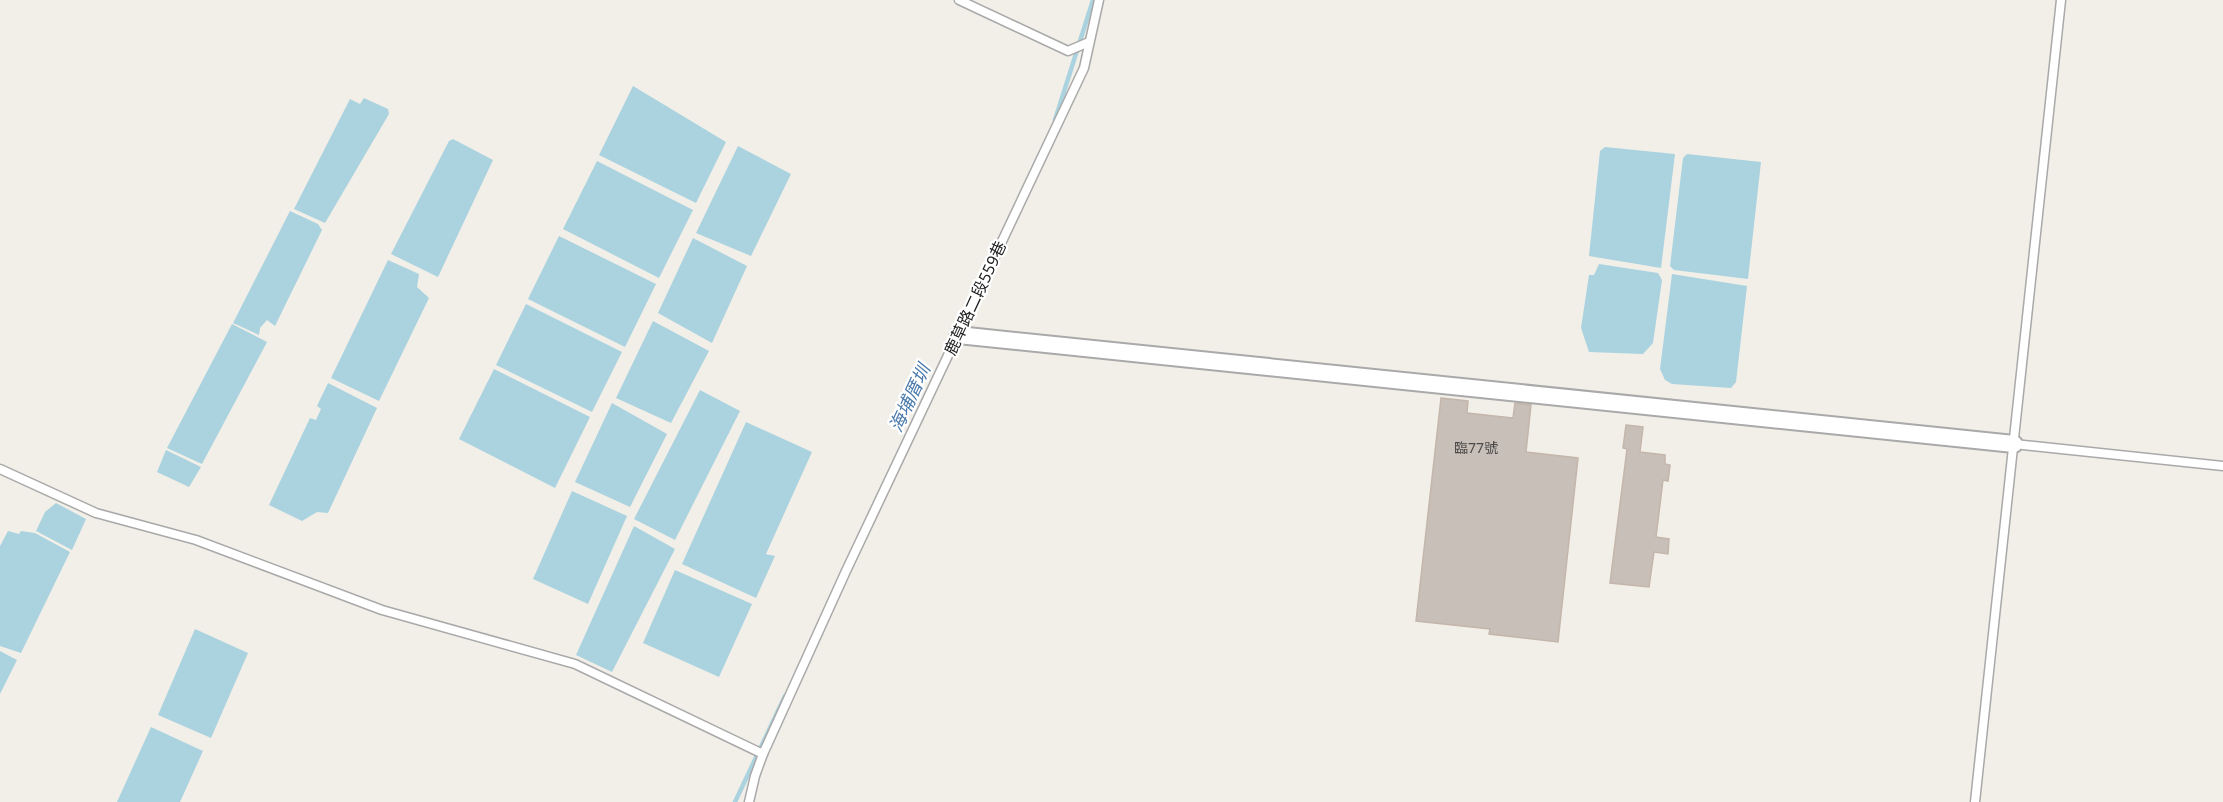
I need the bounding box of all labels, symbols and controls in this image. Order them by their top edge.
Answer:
street label: 鹿草路二段559巷 [939,237,1011,359]
water label: 海埔厝圳 [883,358,936,436]
house number: 臨77號 [1454,438,1498,457]

